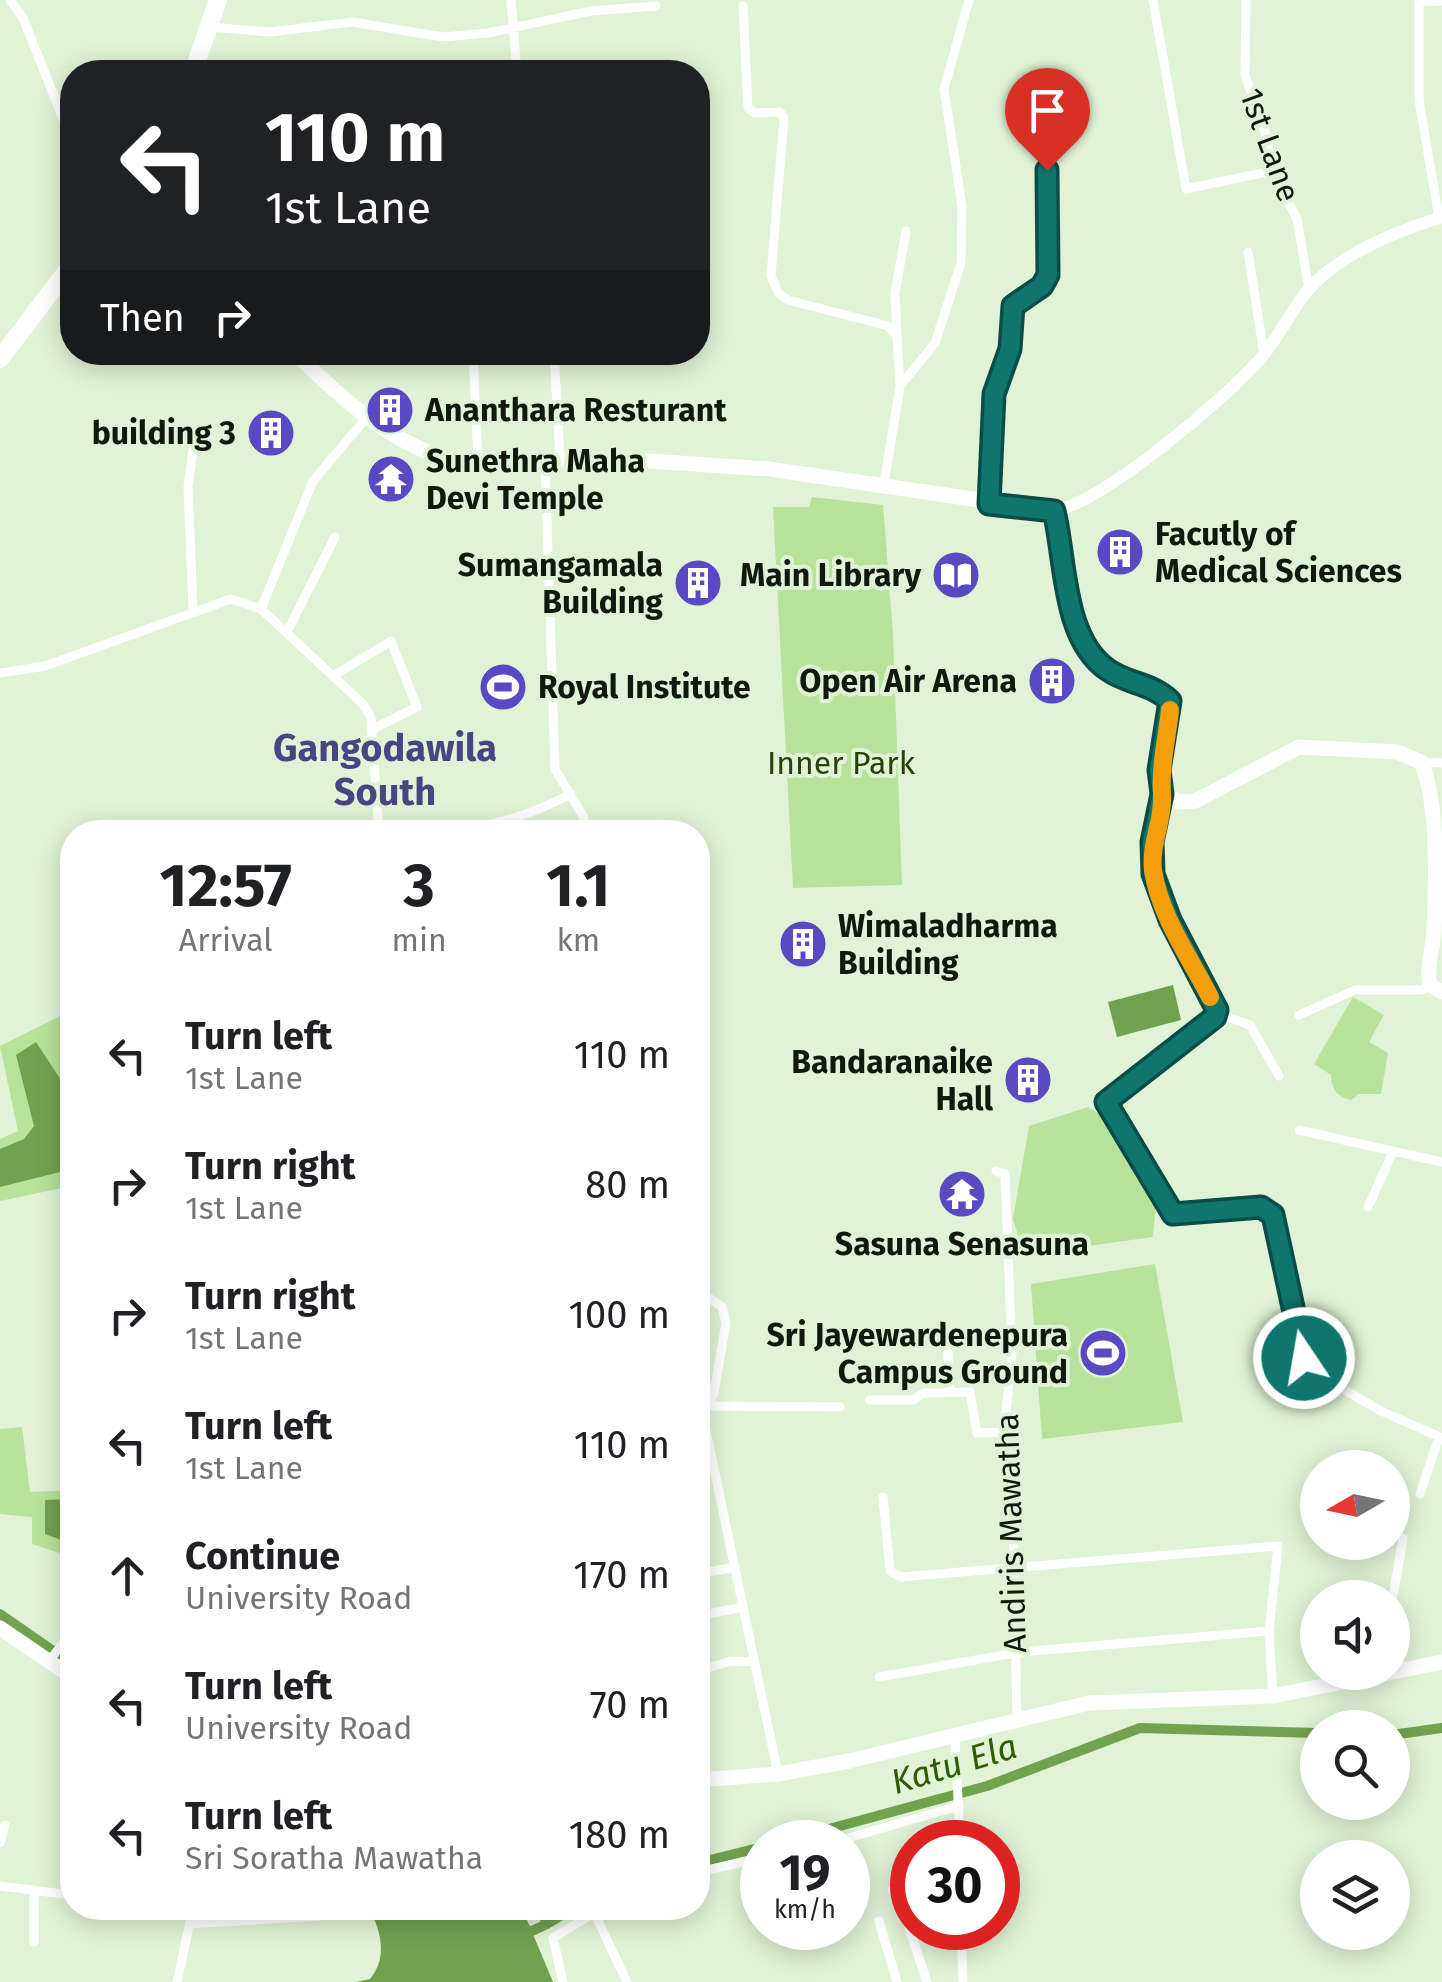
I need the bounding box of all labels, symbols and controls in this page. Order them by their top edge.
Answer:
pin [1005,68,1090,171]
icon: arrive [1020,83,1075,138]
street label: 1st Lane [1232,83,1308,207]
text: 110 m [265,96,445,180]
icon: left [100,100,230,230]
text: 1st Lane [265,181,431,235]
icon: right [205,290,260,345]
text: Then [100,295,185,341]
building icon: Ananthara Resturant [364,384,416,436]
place label: Ananthara Resturant [424,391,727,429]
building icon: building 3 [245,407,297,459]
place label: building 3 [92,414,236,452]
place label: Sunethra Maha Devi Temple [426,442,645,517]
temple icon: Sunethra Maha Devi Temple [365,453,417,505]
place label: Facutly of Medical Sciences [1155,515,1402,590]
building icon: Facutly of Medical Sciences [1094,526,1146,578]
place label: Sumangamala Building [458,546,663,621]
library icon: Main Library [930,549,982,601]
place label: Main Library [740,556,921,594]
building icon: Sumangamala Building [672,557,724,609]
building icon: Open Air Arena [1026,655,1078,707]
sports icon: Royal Institute [477,661,529,713]
place label: Open Air Arena [799,662,1017,700]
place label: Royal Institute [538,668,751,706]
district label: Gangodawila South [273,725,497,815]
park label: Inner Park [767,744,916,782]
text: 12:57 [160,850,292,922]
text: 3 [404,850,435,922]
text: 1.1 [546,850,610,922]
place label: Wimaladharma Building [838,907,1058,982]
building icon: Wimaladharma Building [777,918,829,970]
text: Arrival [179,921,273,959]
text: min [392,921,447,959]
text: km [556,921,600,959]
text: Turn left [185,1013,332,1059]
icon: left [100,1028,155,1083]
text: 110 m [574,1032,670,1078]
place label: Bandaranaike Hall [791,1043,993,1118]
building icon: Bandaranaike Hall [1002,1054,1054,1106]
text: 1st Lane [185,1059,303,1097]
text: Turn right [185,1143,355,1189]
icon: right [100,1158,155,1213]
text: 80 m [585,1162,670,1208]
temple icon: Sasuna Senasuna [936,1168,988,1220]
text: 1st Lane [185,1189,303,1227]
place label: Sasuna Senasuna [835,1225,1089,1263]
text: Turn right [185,1273,355,1319]
icon: right [100,1288,155,1343]
text: 100 m [569,1292,670,1338]
position arrow [1252,1306,1356,1410]
place label: Sri Jayewardenepura Campus Ground [766,1316,1068,1391]
text: 1st Lane [185,1319,303,1357]
sports icon: Sri Jayewardenepura Campus Ground [1077,1327,1129,1379]
text: Turn left [185,1403,332,1449]
street label: Andiris Mawatha [988,1412,1034,1654]
icon: left [100,1418,155,1473]
text: 110 m [574,1422,670,1468]
text: 1st Lane [185,1449,303,1487]
north arrow [1300,1450,1410,1560]
map controls [1300,1450,1410,1950]
text: Continue [185,1533,340,1579]
icon: ahead [100,1548,155,1603]
text: 170 m [573,1552,670,1598]
text: University Road [185,1579,412,1617]
button: sound [1300,1580,1410,1690]
text: Turn left [185,1663,332,1709]
icon: left [100,1678,155,1733]
text: 70 m [590,1682,670,1728]
text: University Road [185,1709,412,1747]
button: search [1300,1710,1410,1820]
water label: Katu Ela [886,1725,1022,1803]
text: Turn left [185,1793,332,1839]
icon: left [100,1808,155,1863]
text: 180 m [569,1812,670,1858]
speed limit sign: 30 [890,1820,1020,1950]
text: Sri Soratha Mawatha [185,1839,483,1877]
button: layers [1300,1840,1410,1950]
text: 19 [779,1843,831,1903]
text: km/h [774,1895,836,1925]

